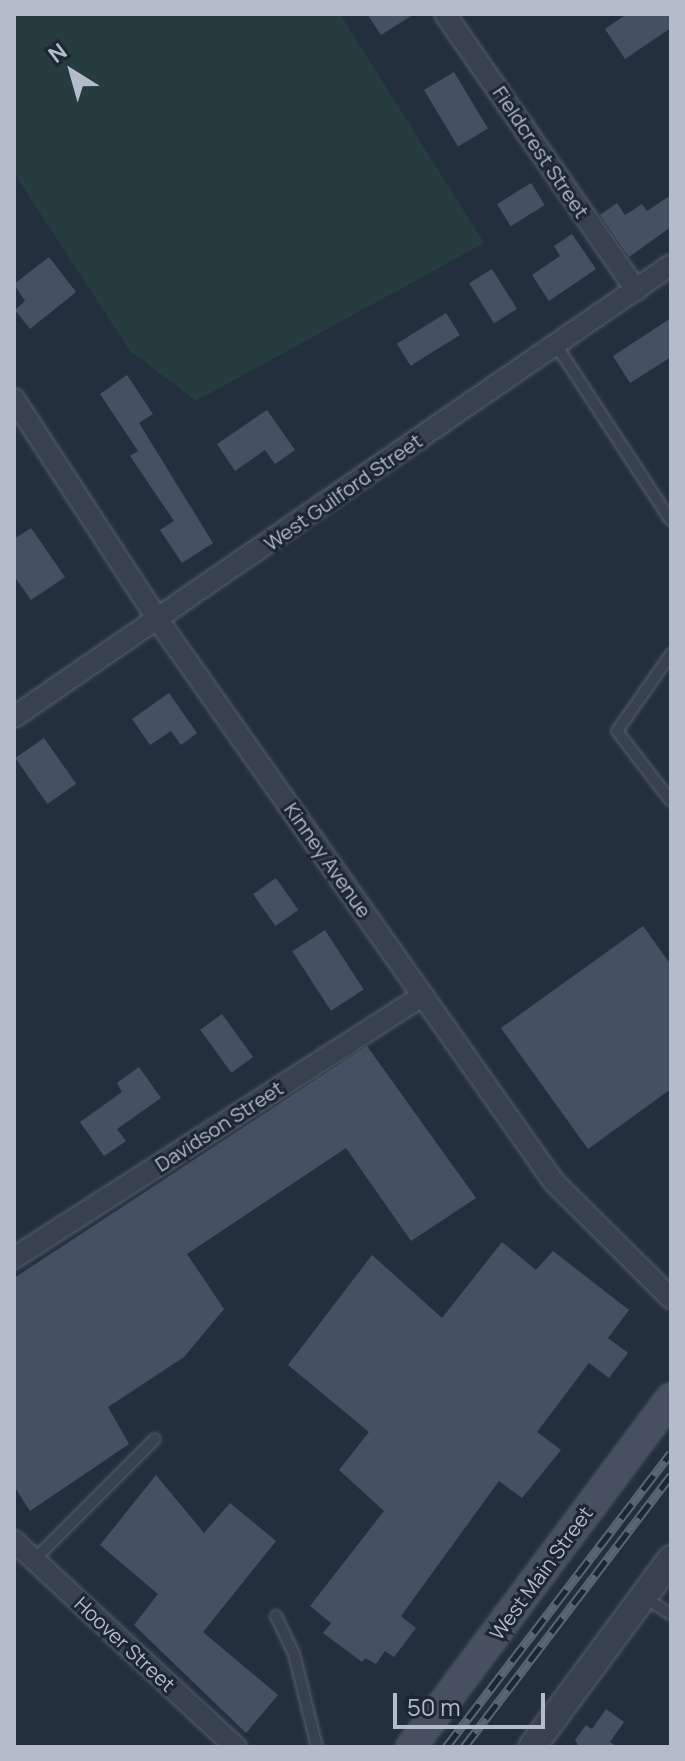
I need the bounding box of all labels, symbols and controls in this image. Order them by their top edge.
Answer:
north arrow [32,32,112,112]
text: N [42,36,73,70]
street label: Fieldcrest Street [488,81,594,223]
street label: West Guilford Street [259,428,427,556]
street label: Kinney Avenue [280,798,376,922]
street label: Davidson Street [150,1076,288,1176]
street label: West Main Street [485,1502,597,1644]
street label: Hoover Street [70,1591,180,1697]
scale bar [397,1677,549,1727]
text: 50 m [407,1690,461,1723]

